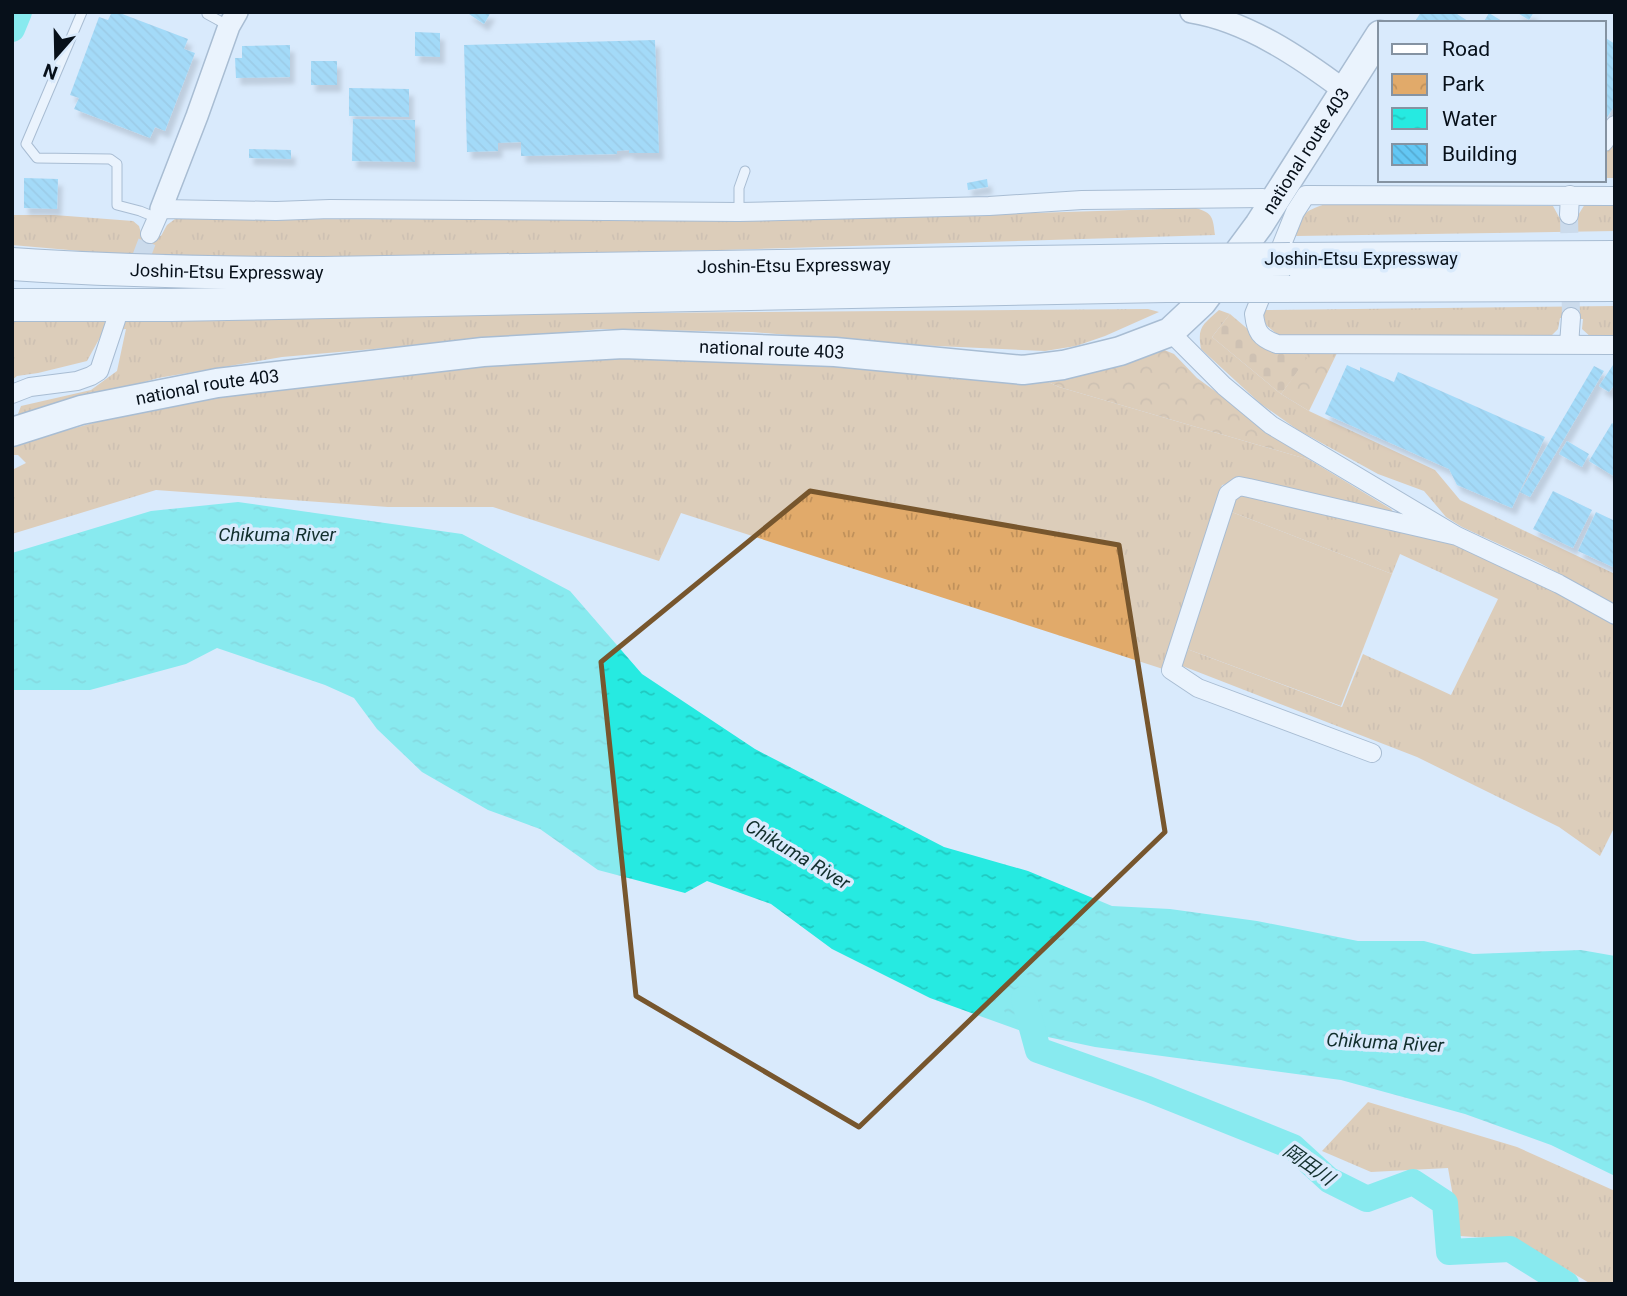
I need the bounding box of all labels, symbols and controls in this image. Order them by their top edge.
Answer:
north arrow [21,21,91,91]
legend [1378,21,1606,182]
text: Road [1442,37,1490,61]
text: N [40,58,61,85]
text: Park [1442,72,1485,96]
street label: national route 403 [1258,84,1354,218]
text: Water [1442,107,1497,131]
text: Building [1442,142,1517,166]
street label: Joshin-Etsu Expressway [1264,248,1458,269]
street label: Joshin-Etsu Expressway [697,253,891,277]
street label: Joshin-Etsu Expressway [130,259,324,283]
street label: national route 403 [699,336,845,363]
street label: national route 403 [134,365,280,409]
water label: Chikuma River [218,523,337,546]
water label: Chikuma River [741,814,855,895]
water label: Chikuma River [1326,1028,1445,1057]
water label: 岡田川 [1279,1139,1340,1191]

